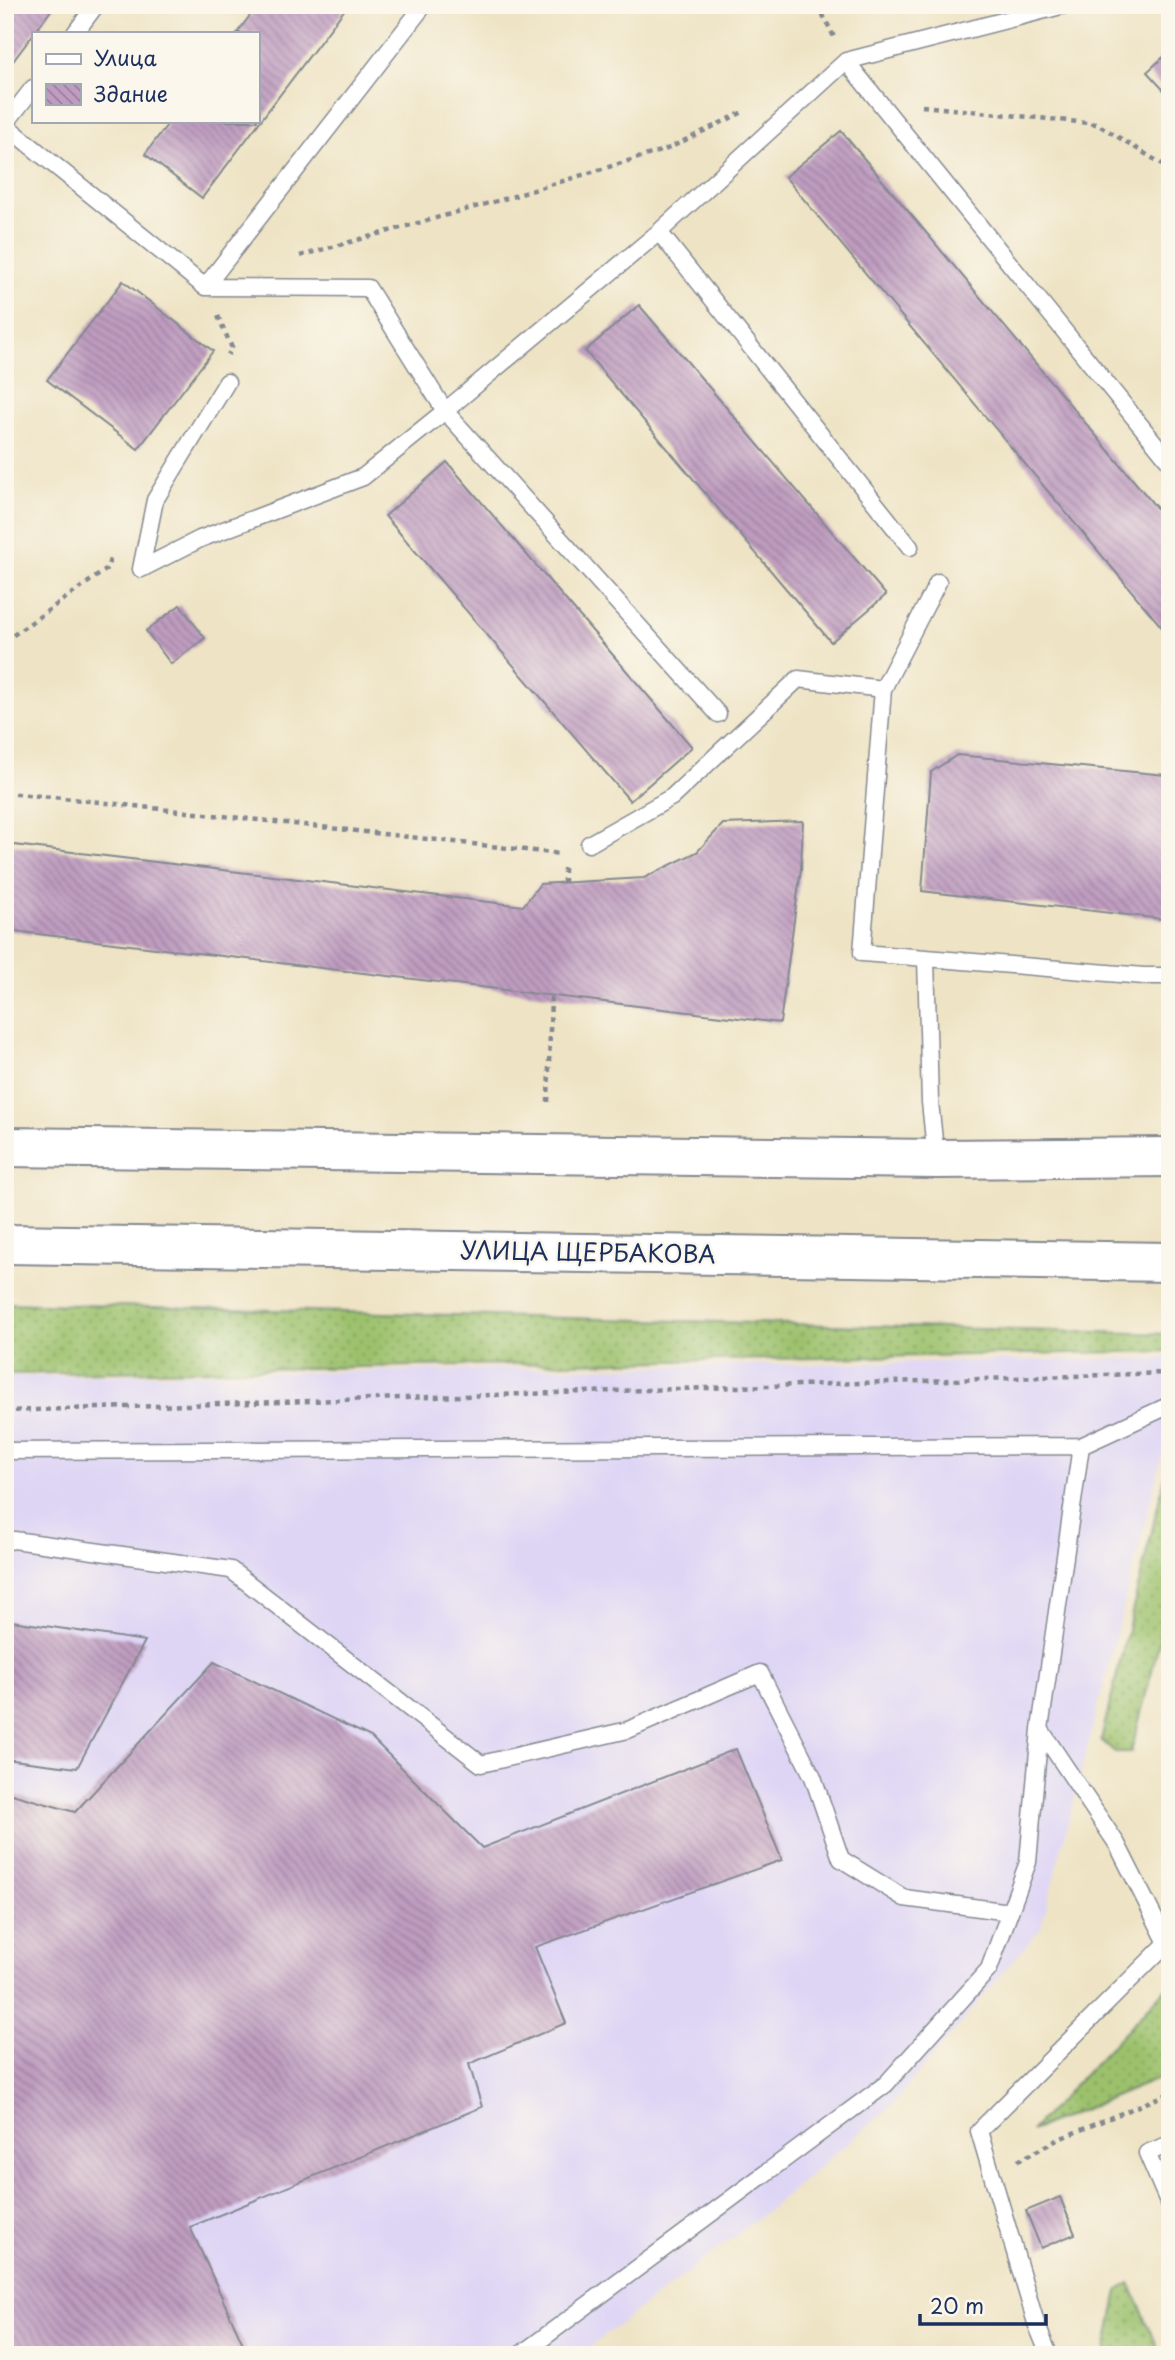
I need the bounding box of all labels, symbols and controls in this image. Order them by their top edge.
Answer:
legend [32,32,259,122]
text: Улица [94,41,157,73]
text: Здание [94,77,168,109]
street label: УЛИЦА ЩЕРБАКОВА [460,1231,716,1271]
scale bar [920,2283,1046,2327]
text: 20 m [930,2289,984,2321]

